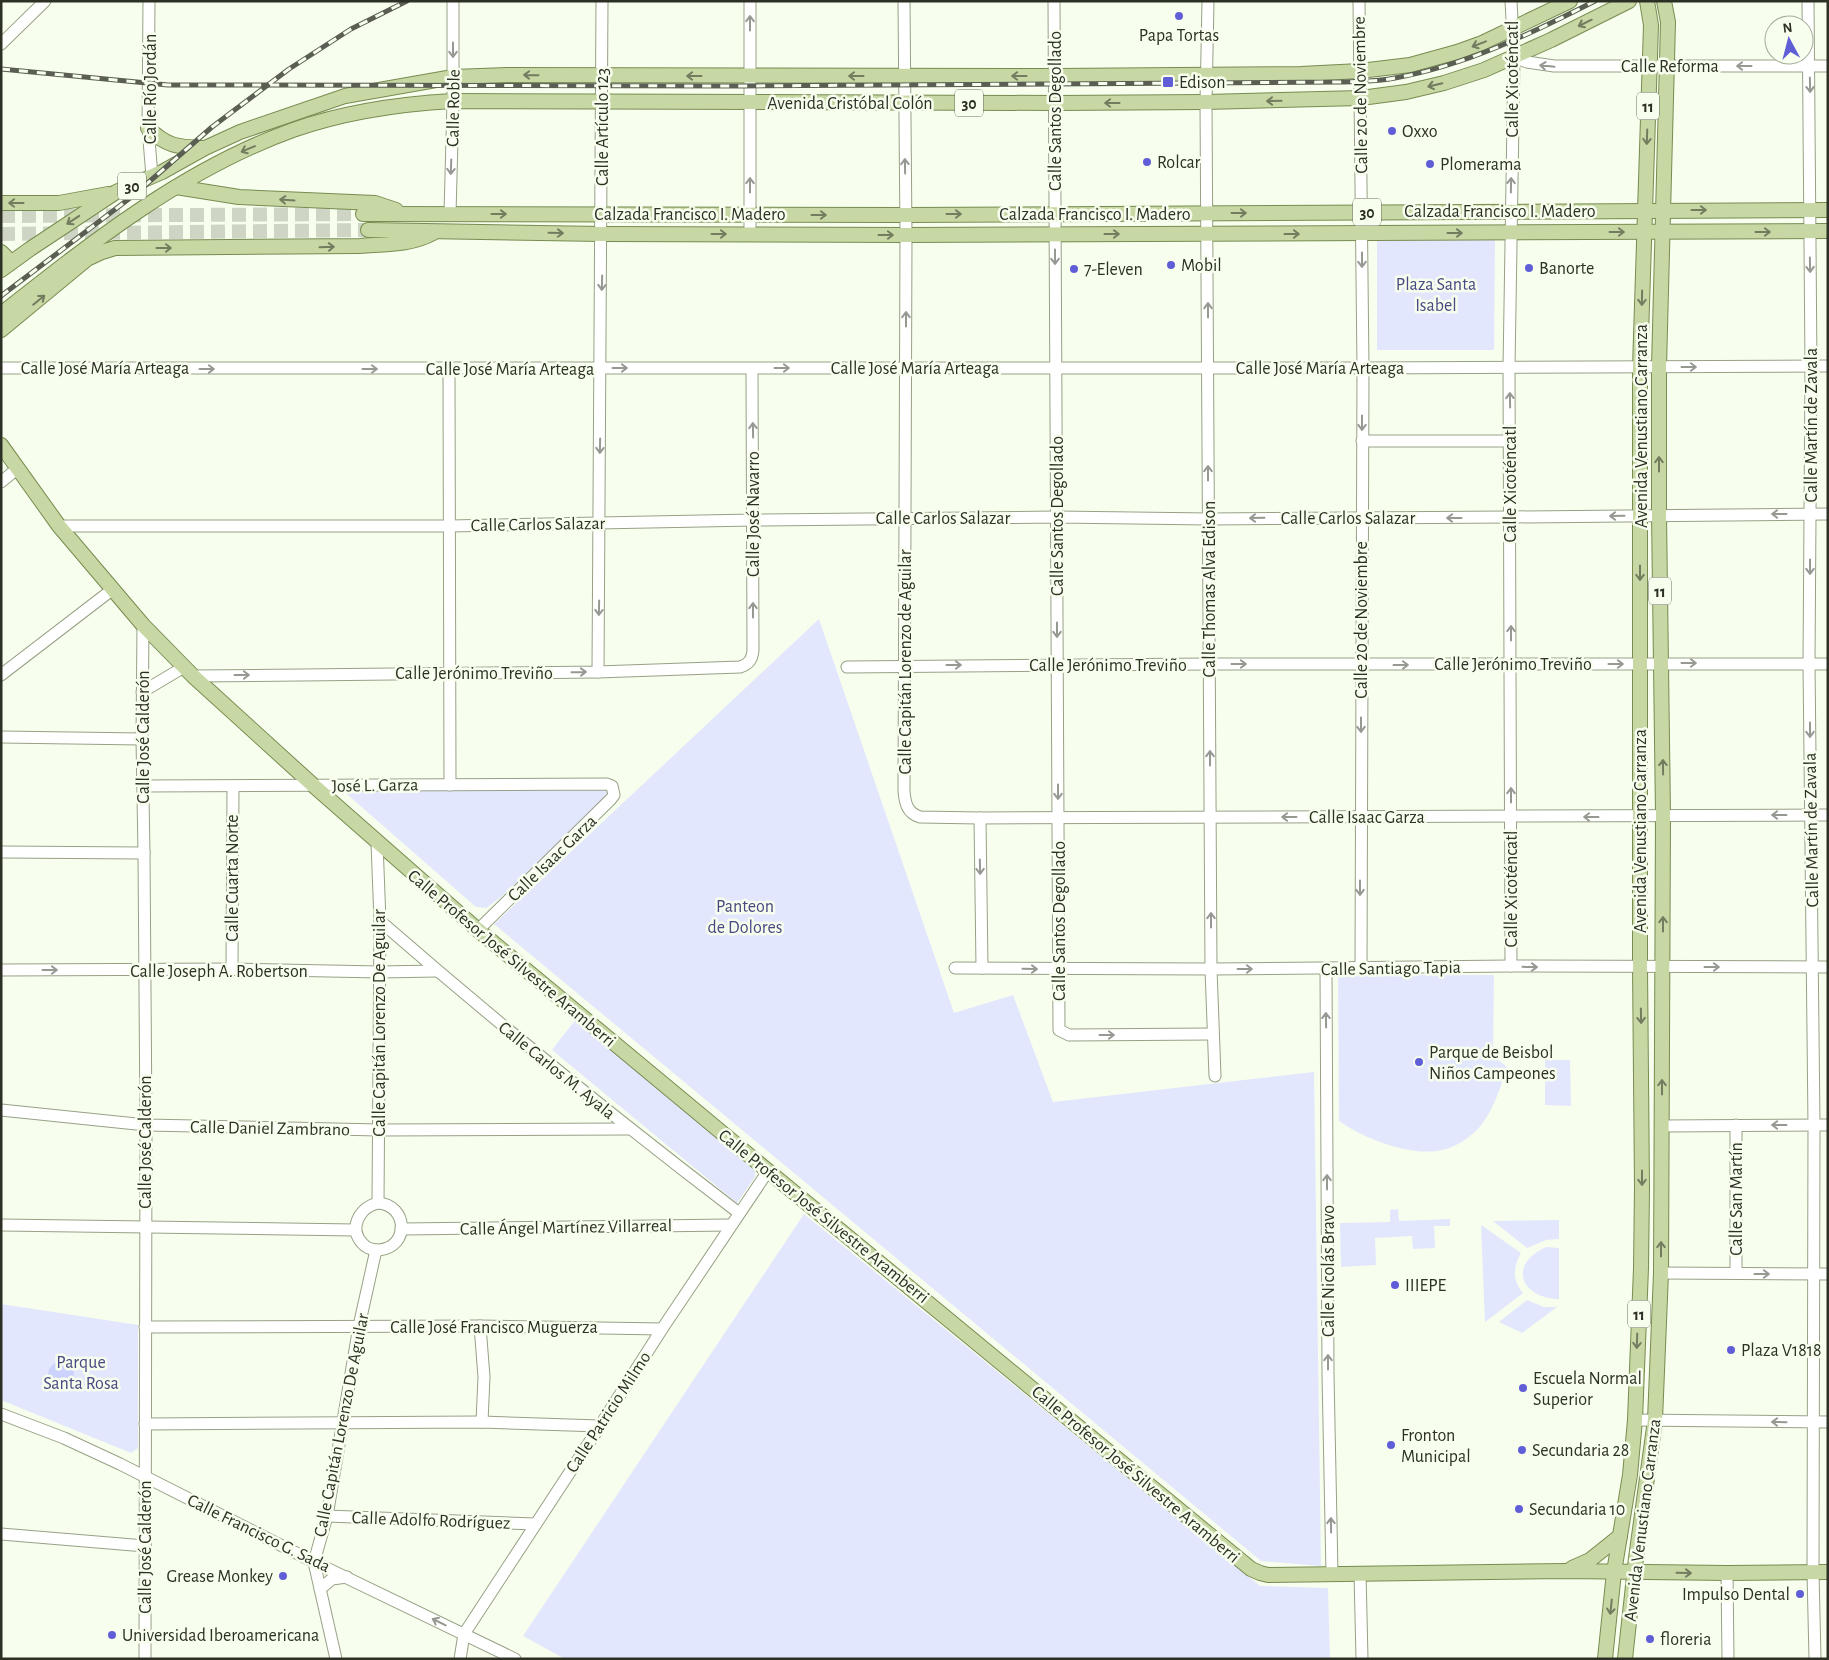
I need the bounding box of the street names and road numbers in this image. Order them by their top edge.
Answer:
street label: Calle 20 de Noviembre [1351,16,1371,174]
street label: Calle Xicoténcatl [1504,21,1522,137]
street label: Calle Santos Degollado [1047,31,1065,191]
street label: Calle Río Jordán [142,34,160,144]
street label: Calle Reforma [1621,58,1719,76]
street label: Calle Artículo 123 [594,68,612,186]
street label: Calle Roble [444,69,464,147]
road number: 30 [955,90,983,116]
road number: 11 [1637,92,1659,120]
street label: Avenida Cristóbal Colón [767,95,933,113]
road number: 30 [118,172,146,200]
road number: 30 [1353,198,1381,226]
street label: Calzada Francisco I. Madero [1404,203,1596,221]
street label: Calzada Francisco I. Madero [594,206,786,224]
street label: Calzada Francisco I. Madero [999,206,1191,224]
street label: Avenida Venustiano Carranza [1633,324,1651,528]
street label: Calle Martín de Zavala [1803,348,1821,502]
street label: Calle José María Arteaga [21,360,189,378]
street label: Calle José María Arteaga [831,360,999,378]
street label: Calle José María Arteaga [1236,360,1404,378]
street label: Calle José María Arteaga [426,361,594,379]
street label: Calle Xicoténcatl [1502,426,1520,542]
street label: Calle Santos Degollado [1049,436,1067,596]
street label: Calle José Navarro [745,451,763,577]
street label: Calle Thomas Alva Edison [1201,501,1219,677]
street label: Calle Carlos Salazar [876,510,1011,528]
street label: Calle Carlos Salazar [1281,510,1416,528]
street label: Calle Carlos Salazar [471,515,606,535]
street label: Calle 20 de Noviembre [1353,541,1371,699]
street label: Calle Capitán Lorenzo de Aguilar [897,549,915,775]
road number: 11 [1649,578,1671,604]
street label: Calle Jerónimo Treviño [1434,656,1592,674]
street label: Calle Jerónimo Treviño [1029,657,1187,675]
street label: Calle Jerónimo Treviño [395,665,553,683]
street label: Calle José Calderón [135,670,153,804]
street label: Avenida Venustiano Carranza [1632,729,1650,933]
street label: Calle Martín de Zavala [1802,752,1822,908]
street label: José L. Garza [331,776,419,796]
street label: Calle Isaac Garza [1309,809,1425,827]
street label: Calle Isaac Garza [505,812,601,905]
street label: Calle Cuarta Norte [224,814,242,942]
street label: Calle Xicoténcatl [1503,831,1521,947]
street label: Calle Santos Degollado [1051,841,1069,1001]
street label: Calle Profesor José Silvestre Aramberri [404,867,619,1051]
street label: Calle Capitán Lorenzo De Aguilar [371,909,389,1137]
street label: Calle Santiago Tapia [1321,959,1461,979]
street label: Calle Joseph A. Robertson [130,963,308,981]
street label: Calle Carlos M. Ayala [495,1018,618,1123]
street label: Calle José Calderón [137,1075,155,1209]
street label: Calle Daniel Zambrano [190,1119,350,1139]
street label: Calle Profesor José Silvestre Aramberri [715,1126,932,1307]
street label: Calle San Martín [1728,1142,1746,1256]
street label: Calle Nicolás Bravo [1320,1205,1338,1337]
street label: Calle Ángel Martínez Villarreal [460,1214,672,1239]
road number: 11 [1628,1300,1650,1328]
street label: Calle Capitán Lorenzo De Aguilar [311,1312,373,1539]
street label: Calle José Francisco Muguerza [390,1319,598,1337]
street label: Calle Patricio Milmo [563,1349,655,1476]
street label: Calle Profesor José Silvestre Aramberri [1028,1383,1243,1567]
street label: Avenida Venustiano Carranza [1622,1418,1664,1623]
street label: Calle José Calderón [137,1480,155,1614]
street label: Calle Francisco G. Sada [184,1491,333,1576]
street label: Calle Adolfo Rodríguez [351,1509,511,1533]

